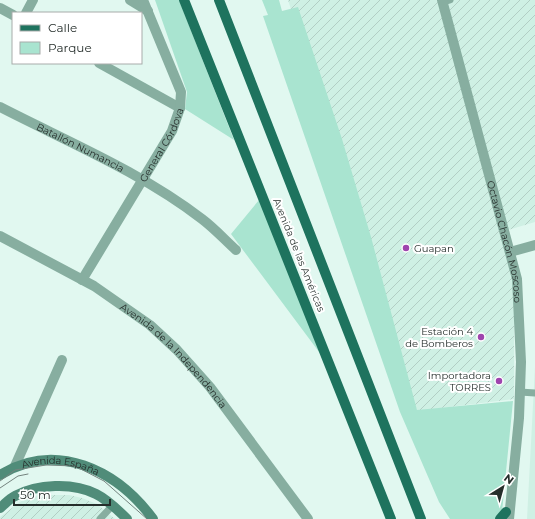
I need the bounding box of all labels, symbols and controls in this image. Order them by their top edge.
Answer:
legend [12,12,142,64]
text: Calle [48,20,77,35]
text: Parque [48,40,92,55]
street label: General Córdova [136,106,186,184]
street label: Batallón Numancia [34,120,127,175]
street label: Octavio Chacón Moscoso [484,179,525,303]
street label: Avenida de las Américas [270,196,328,314]
place label: Guapan [414,242,454,255]
marker: Guapan [401,243,411,253]
street label: Avenida de la Independencia [118,300,230,411]
place label: Estación 4 de Bomberos [405,325,473,350]
marker: Estación 4 de Bomberos [476,332,486,342]
place label: Importadora TORRES [428,369,491,394]
marker: Importadora TORRES [494,376,504,386]
street label: Avenida España [20,453,102,478]
north arrow [483,467,523,507]
text: N [501,471,517,487]
scale bar [14,481,110,507]
text: 50 m [20,487,51,502]

